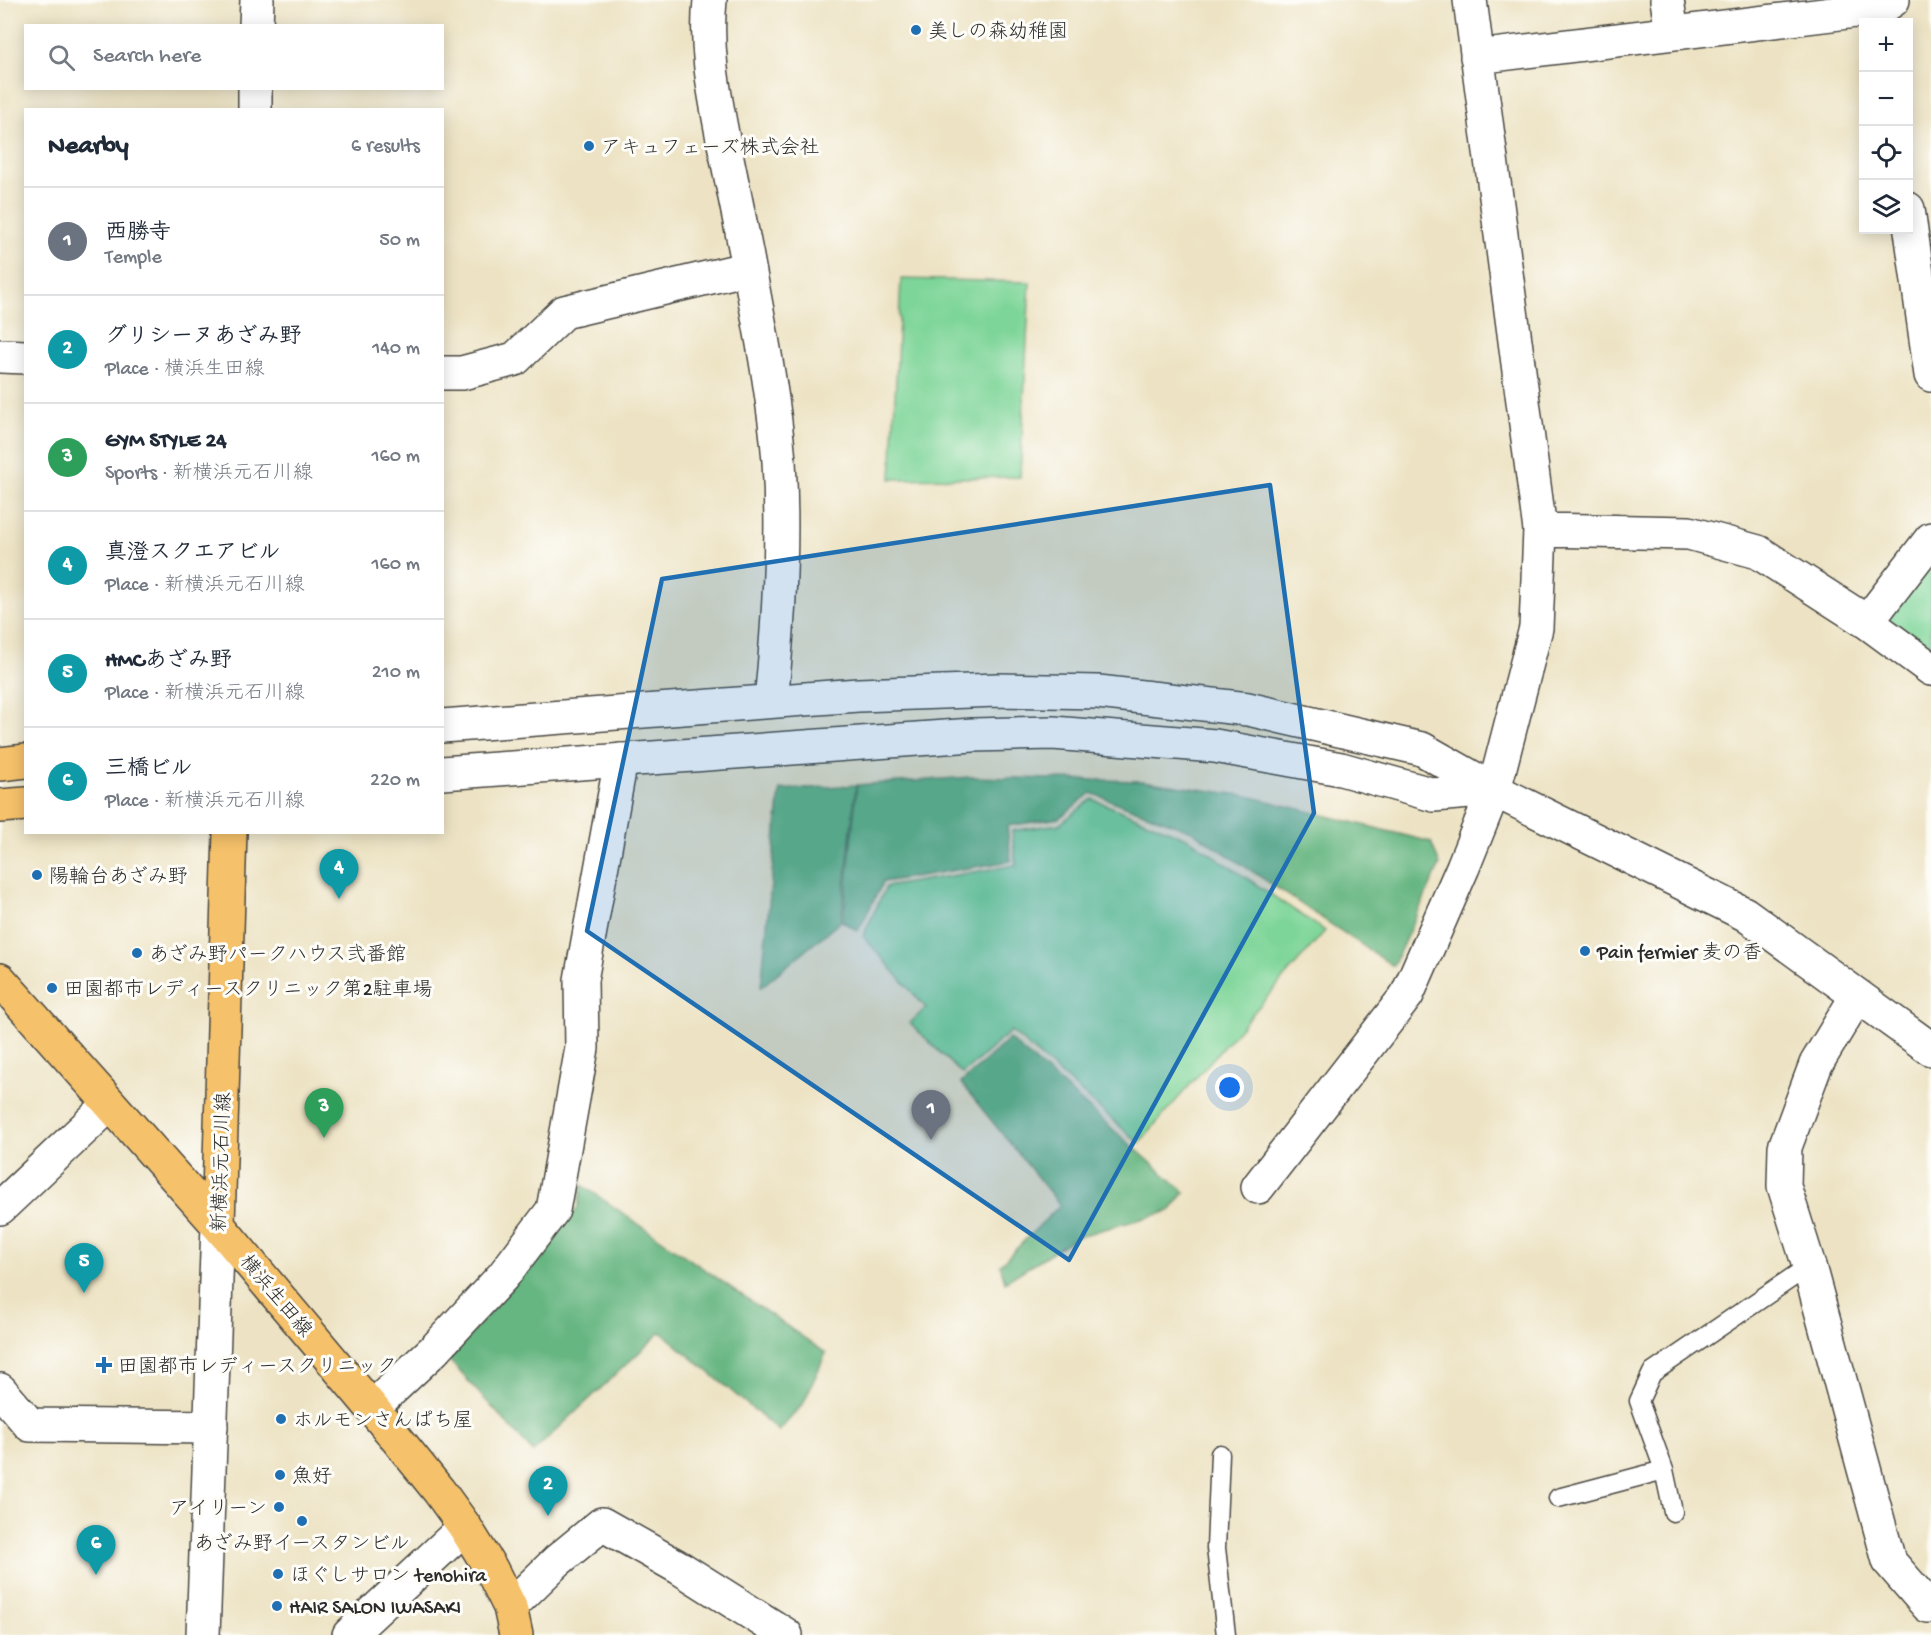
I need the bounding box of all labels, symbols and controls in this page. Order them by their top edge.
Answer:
map controls [1859,18,1913,234]
button: + [1859,18,1913,72]
place label: 美しの森幼稚園 [928,20,1068,45]
marker: 美しの森幼稚園 [909,23,923,37]
search box [24,24,444,90]
icon: search [45,41,78,74]
text: Search here [93,44,201,70]
button: − [1859,72,1913,126]
button: locate [1859,126,1913,180]
text: Nearby [48,132,129,163]
text: 6 results [351,136,420,159]
place label: アキュフェーズ株式会社 [601,136,819,161]
marker: アキュフェーズ株式会社 [582,139,596,153]
button: layers [1859,180,1913,234]
text: 西勝寺 [105,221,171,247]
text: 1 [63,230,72,253]
text: 50 m [379,230,420,253]
text: Temple [105,247,162,270]
text: グリシーヌあざみ野 [105,325,301,351]
text: 2 [63,338,72,361]
text: 140 m [372,338,420,361]
text: Place · 横浜生田線 [105,359,264,382]
text: GYM STYLE 24 [105,429,227,455]
text: 3 [62,446,73,469]
text: 160 m [371,446,420,469]
text: Sports · 新横浜元石川線 [105,463,313,486]
text: 真澄スクエアビル [105,541,281,567]
text: 4 [63,554,72,577]
text: 160 m [371,554,420,577]
text: Place · 新横浜元石川線 [105,575,304,598]
text: HMCあざみ野 [105,649,232,675]
text: 5 [62,662,73,685]
text: 210 m [372,662,420,685]
text: Place · 新横浜元石川線 [105,683,304,706]
text: 三橋ビル [105,757,193,783]
text: 6 [62,770,73,793]
text: 220 m [370,770,420,793]
text: Place · 新横浜元石川線 [105,791,304,814]
pin: 4 [320,850,358,899]
place label: 陽輪台あざみ野 [49,865,188,890]
marker: 陽輪台あざみ野 [30,868,44,882]
place label: Pain fermier 麦の香 [1596,941,1762,966]
place label: あざみ野パークハウス弐番館 [149,943,406,968]
marker: Pain fermier 麦の香 [1578,944,1592,958]
marker: あざみ野パークハウス弐番館 [130,946,144,960]
place label: 田園都市レディースクリニック第2駐車場 [64,978,433,1003]
marker: 田園都市レディースクリニック第2駐車場 [45,981,59,995]
your location [1215,1073,1244,1102]
pin: 3 [304,1088,344,1138]
pin: 1 [912,1090,950,1140]
street label: 新横浜元石川線 [209,1092,237,1232]
pin: 5 [64,1244,104,1293]
street label: 横浜生田線 [233,1251,316,1343]
marker: 田園都市レディースクリニック [95,1356,113,1374]
place label: 田園都市レディースクリニック [118,1356,397,1380]
place label: ホルモンさんぱち屋 [293,1410,473,1434]
marker: ホルモンさんぱち屋 [274,1412,288,1426]
place label: 魚好 [292,1465,332,1490]
pin: 2 [528,1466,568,1516]
marker: 魚好 [273,1468,287,1482]
place label: アイリーン [169,1499,267,1522]
marker: アイリーン [272,1500,286,1514]
marker: あざみ野イースタンビル [295,1514,309,1528]
pin: 6 [76,1526,116,1575]
place label: あざみ野イースタンビル [194,1533,410,1557]
place label: ほぐしサロン tenohira [290,1566,487,1589]
marker: ほぐしサロン tenohira [271,1567,285,1581]
place label: HAIR SALON IWASAKI [289,1598,461,1621]
marker: HAIR SALON IWASAKI [270,1599,284,1613]

